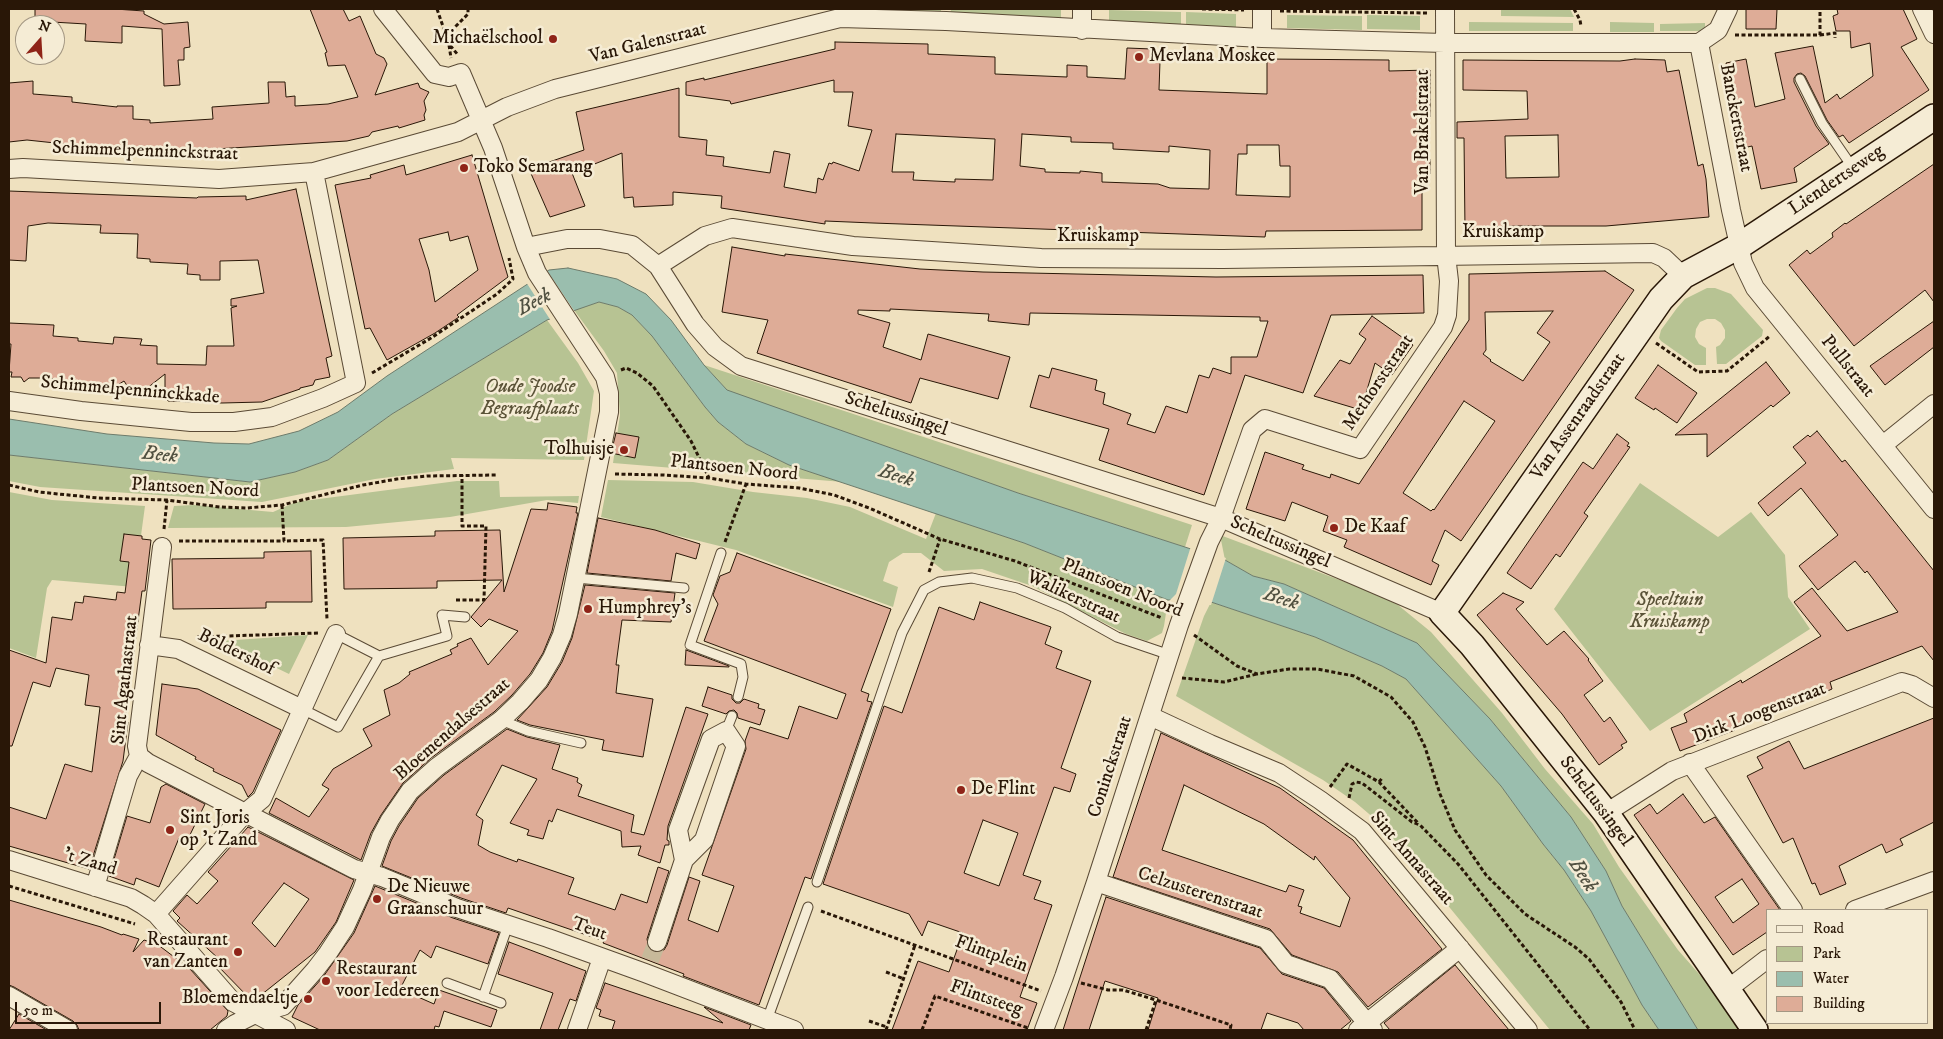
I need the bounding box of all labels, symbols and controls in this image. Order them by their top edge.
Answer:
north arrow [15,15,65,65]
text: N [36,16,53,37]
street label: Van Galenstraat [587,18,709,70]
place label: Michaëlschool [432,28,543,50]
marker: Michaëlschool [547,33,559,45]
place label: Mevlana Moskee [1149,46,1275,68]
marker: Mevlana Moskee [1133,51,1145,63]
street label: Banckertstraat [1713,62,1757,174]
street label: Van Brakelstraat [1413,70,1435,194]
street label: Schimmelpenninckstraat [51,137,239,167]
street label: Liendertseweg [1785,141,1889,221]
place label: Toko Semarang [474,157,593,179]
marker: Toko Semarang [458,162,470,174]
street label: Kruiskamp [1462,222,1544,244]
street label: Kruiskamp [1057,226,1139,248]
water label: Beek [514,284,556,322]
street label: Methorststraat [1338,330,1420,436]
street label: Pullstraat [1815,331,1879,403]
street label: Van Assenraadstraat [1527,349,1631,485]
street label: Schimmelpenninckkade [40,372,220,410]
park label: Oude Joodse Begraafplaats [481,377,579,421]
street label: Scheltussingel [842,388,950,442]
place label: Tolhuisje [544,439,614,461]
water label: Beek [141,442,179,470]
marker: Tolhuisje [618,444,630,456]
street label: Plantsoen Noord [669,451,799,487]
water label: Beek [876,460,916,494]
street label: Plantsoen Noord [130,474,260,504]
street label: Scheltussingel [1226,512,1334,574]
place label: De Kaaf [1344,517,1406,539]
marker: De Kaaf [1328,522,1340,534]
street label: Plantsoen Noord [1058,554,1186,624]
street label: Walikerstraat [1022,566,1124,630]
water label: Beek [1261,583,1301,617]
park label: Speeltuin Kruiskamp [1630,590,1710,634]
place label: Humphrey's [598,598,692,620]
marker: Humphrey's [582,603,594,615]
street label: Sint Agathastraat [108,614,144,746]
street label: Boldershof [194,625,278,681]
street label: Bloemendalsestraat [390,674,516,786]
street label: Dirk Loogenstraat [1690,678,1830,750]
street label: Coninckstraat [1084,713,1138,821]
street label: Scheltussingel [1554,752,1636,852]
place label: De Flint [971,779,1035,801]
marker: De Flint [955,784,967,796]
place label: Sint Joris op 't Zand [180,808,257,852]
street label: Sint Annastraat [1364,808,1458,910]
marker: Sint Joris op 't Zand [164,824,176,836]
street label: 't Zand [61,844,119,882]
water label: Beek [1563,855,1601,897]
street label: Celzusterenstraat [1134,863,1266,925]
place label: De Nieuwe Graanschuur [387,877,483,921]
marker: De Nieuwe Graanschuur [371,893,383,905]
legend [1766,909,1928,1024]
street label: Teut [568,913,610,947]
text: Road [1813,919,1844,938]
place label: Restaurant van Zanten [144,930,228,974]
street label: Flintplein [951,931,1031,979]
text: Park [1813,944,1841,963]
marker: Restaurant van Zanten [232,946,244,958]
place label: Restaurant voor Iedereen [336,959,439,1003]
text: Water [1813,969,1849,988]
marker: Restaurant voor Iedereen [320,975,332,987]
street label: Flintsteeg [947,976,1025,1022]
place label: Bloemendaeltje [182,988,298,1010]
scale bar [18,992,164,1024]
marker: Bloemendaeltje [302,993,314,1005]
text: Building [1813,994,1865,1013]
text: 50 m [23,1001,53,1020]

